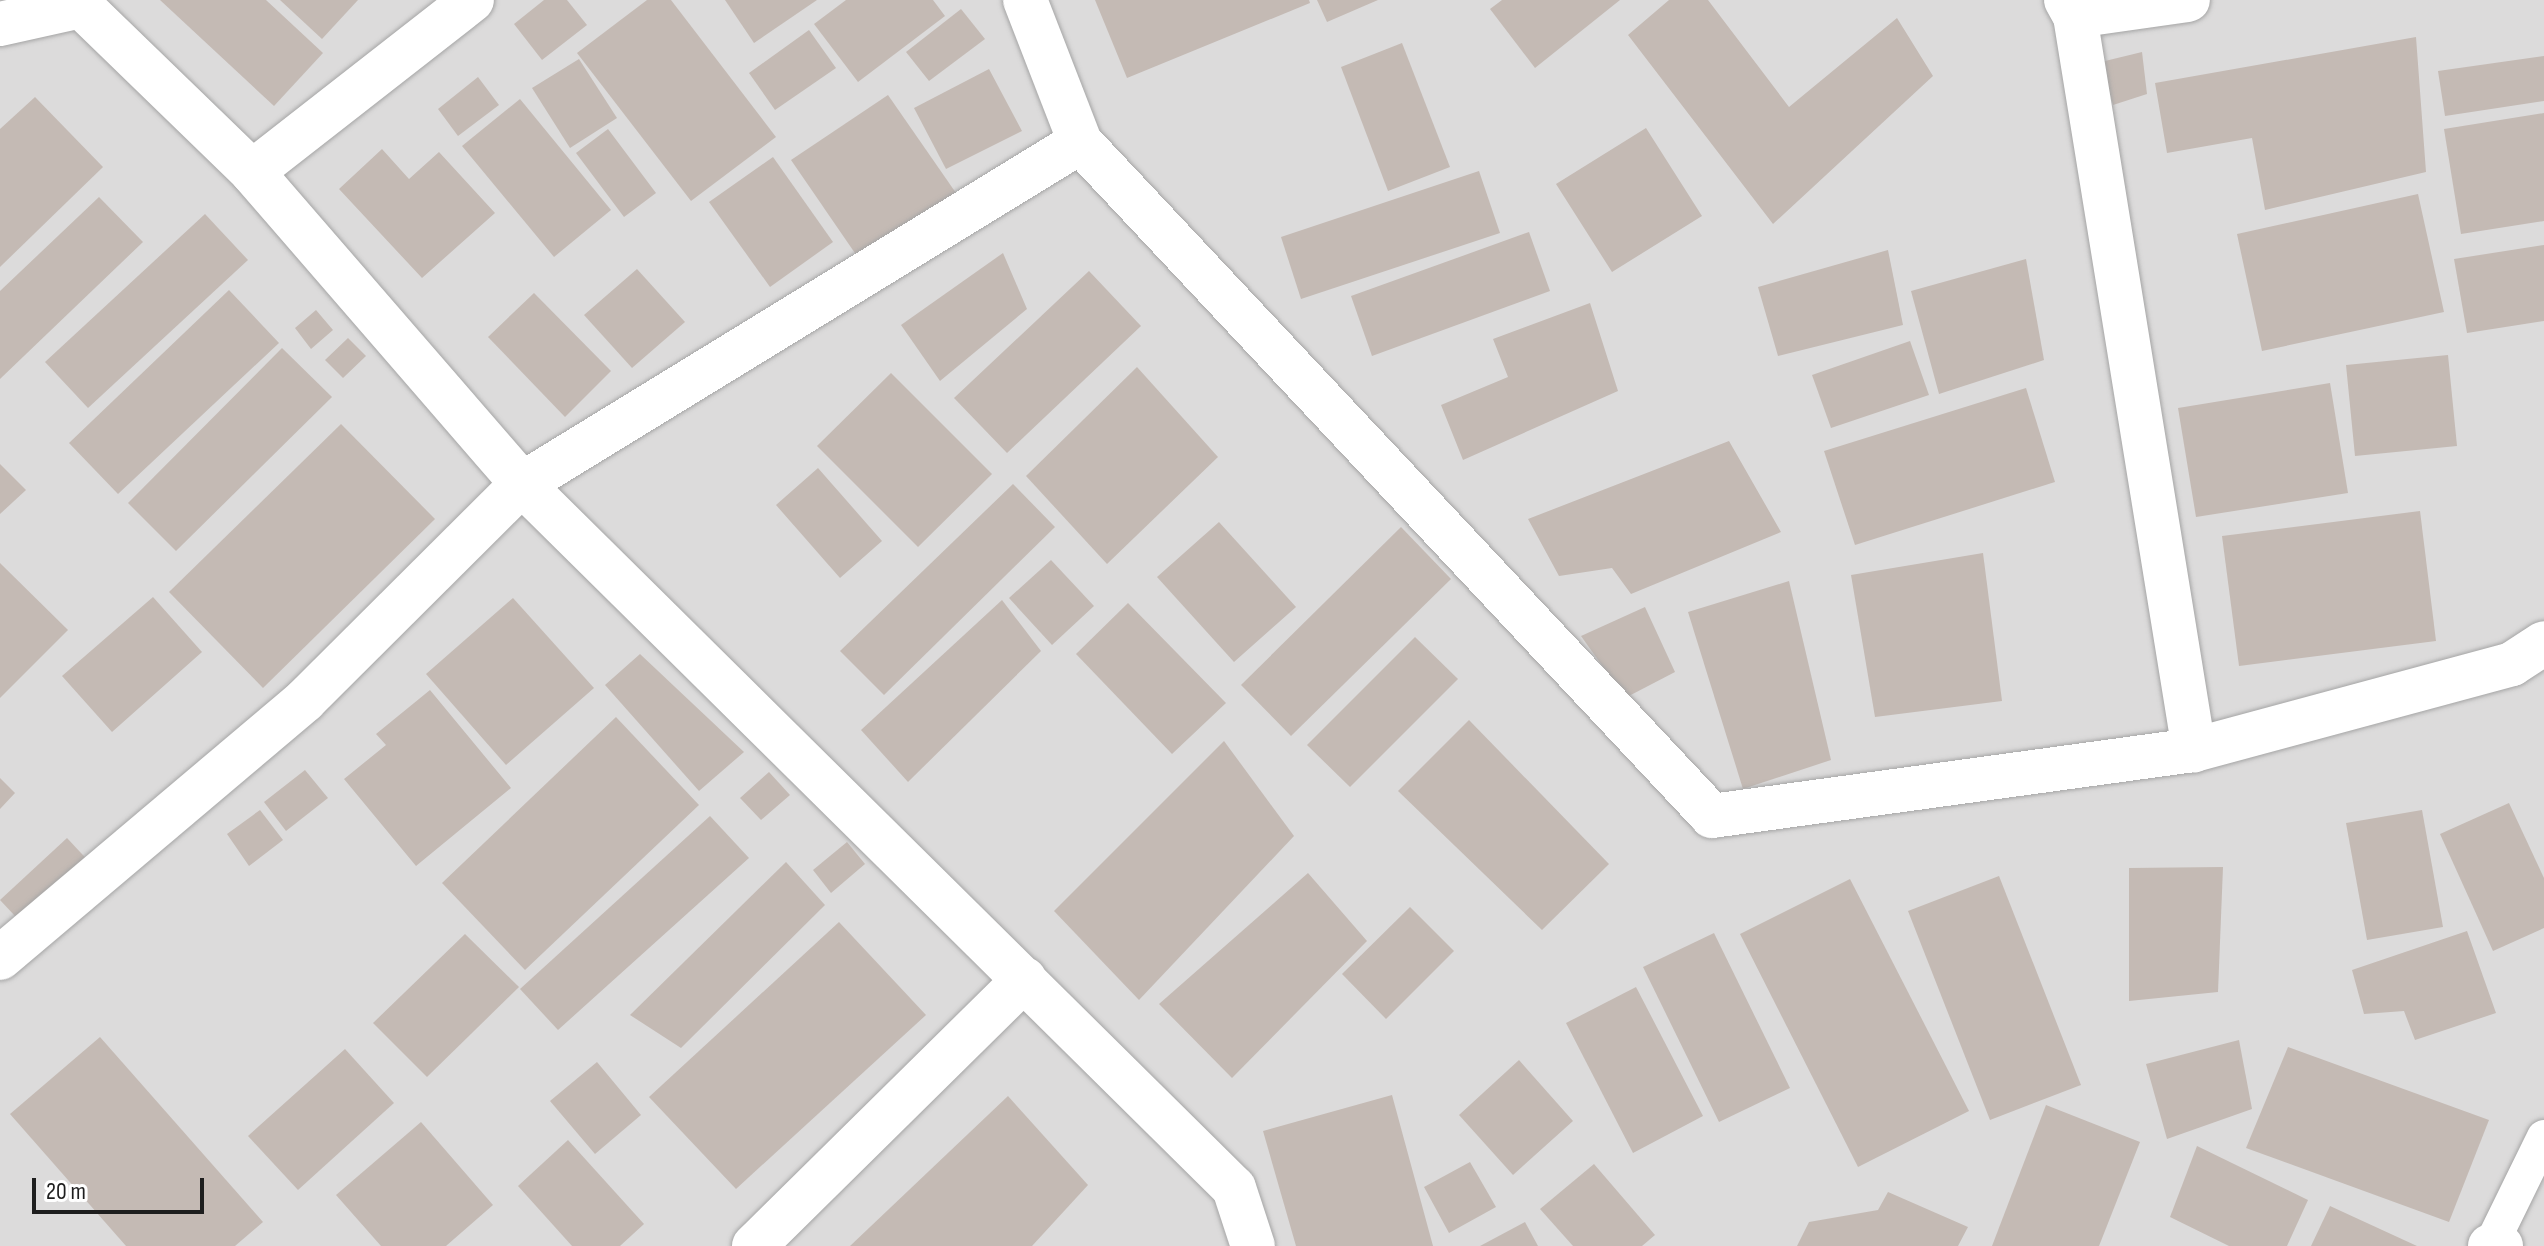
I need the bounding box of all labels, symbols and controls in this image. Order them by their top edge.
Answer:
scale bar [36,1162,208,1212]
text: 20 m [46,1177,86,1206]

